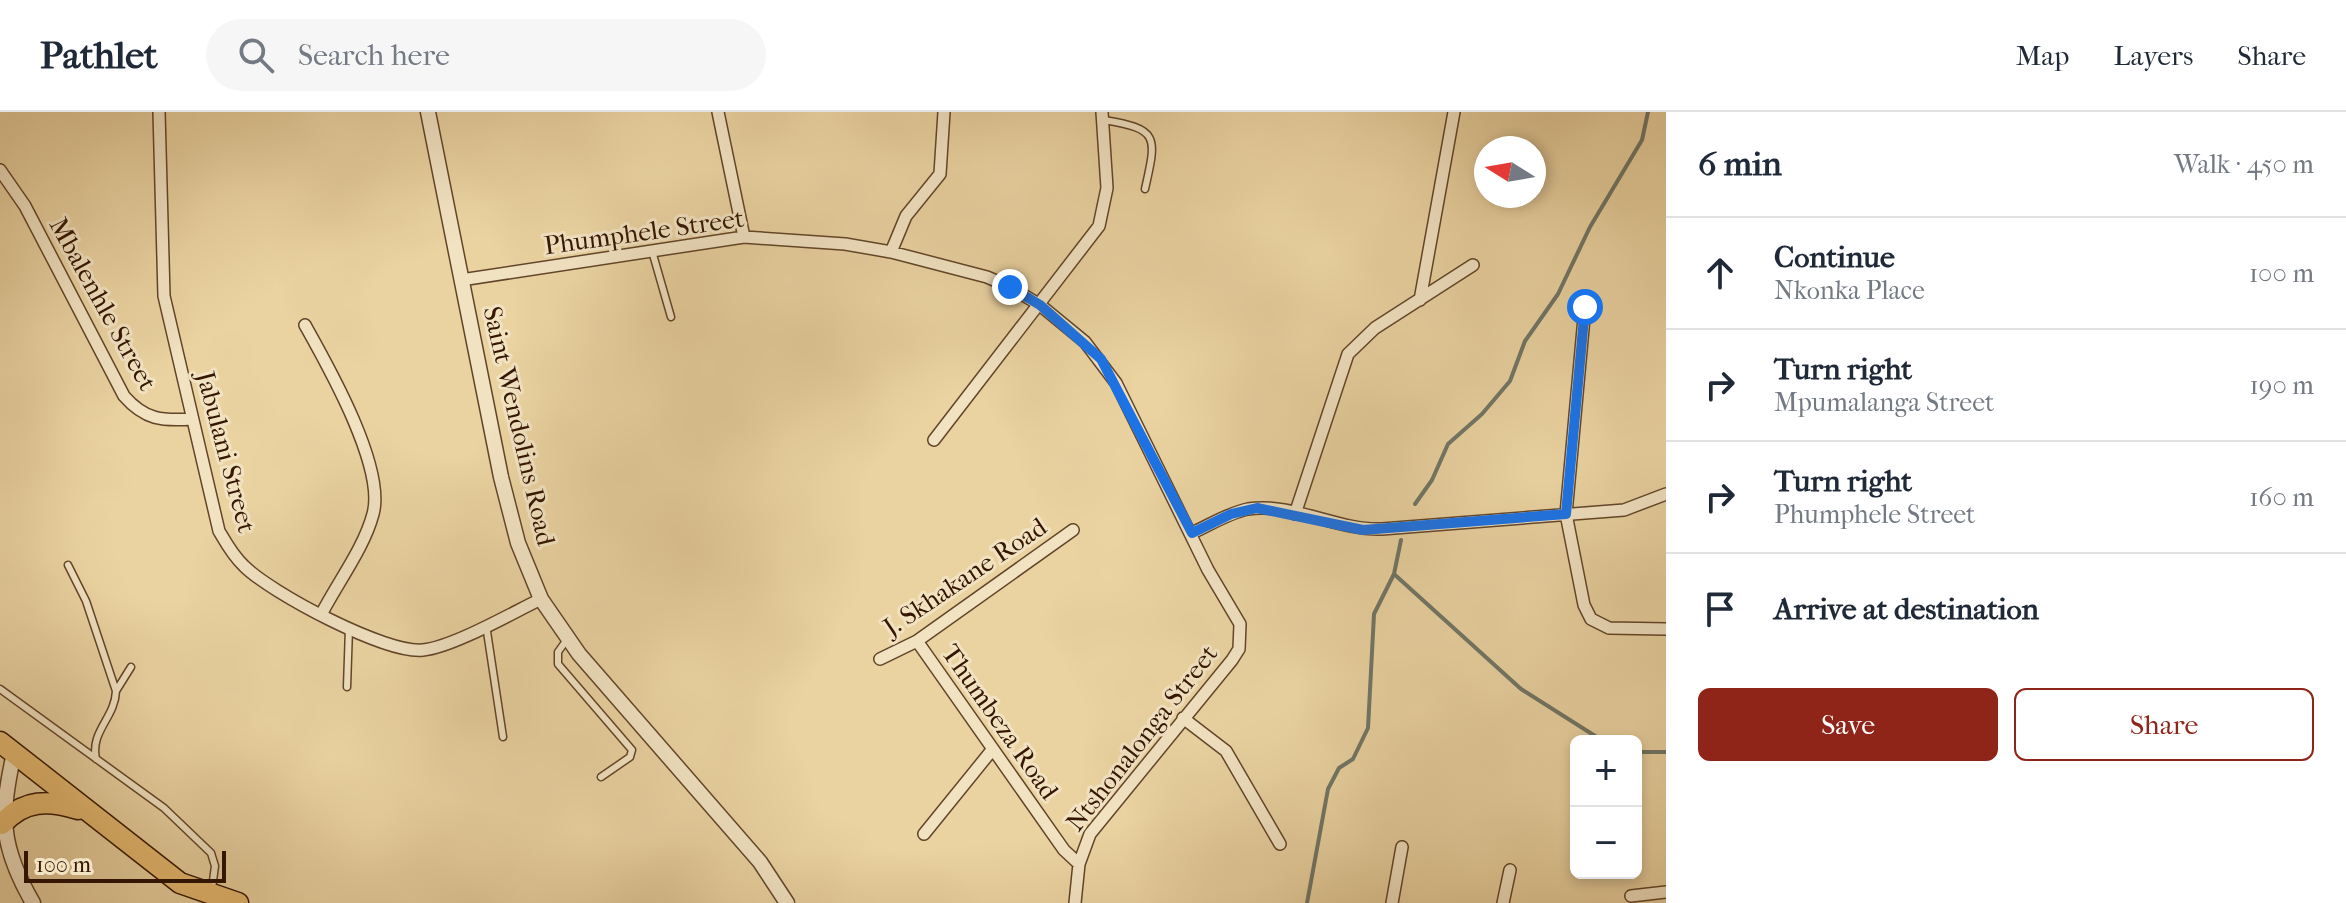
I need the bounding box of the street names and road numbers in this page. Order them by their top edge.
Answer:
street label: Phumphele Street [542,203,747,261]
street label: Mbalenhle Street [43,212,164,397]
street label: Saint Wendolins Road [476,303,562,550]
street label: Jabulani Street [189,366,263,537]
street label: J. Skhakane Road [876,511,1053,644]
street label: Ntshonalonga Street [1060,638,1225,837]
street label: Thumbeza Road [935,639,1065,806]

